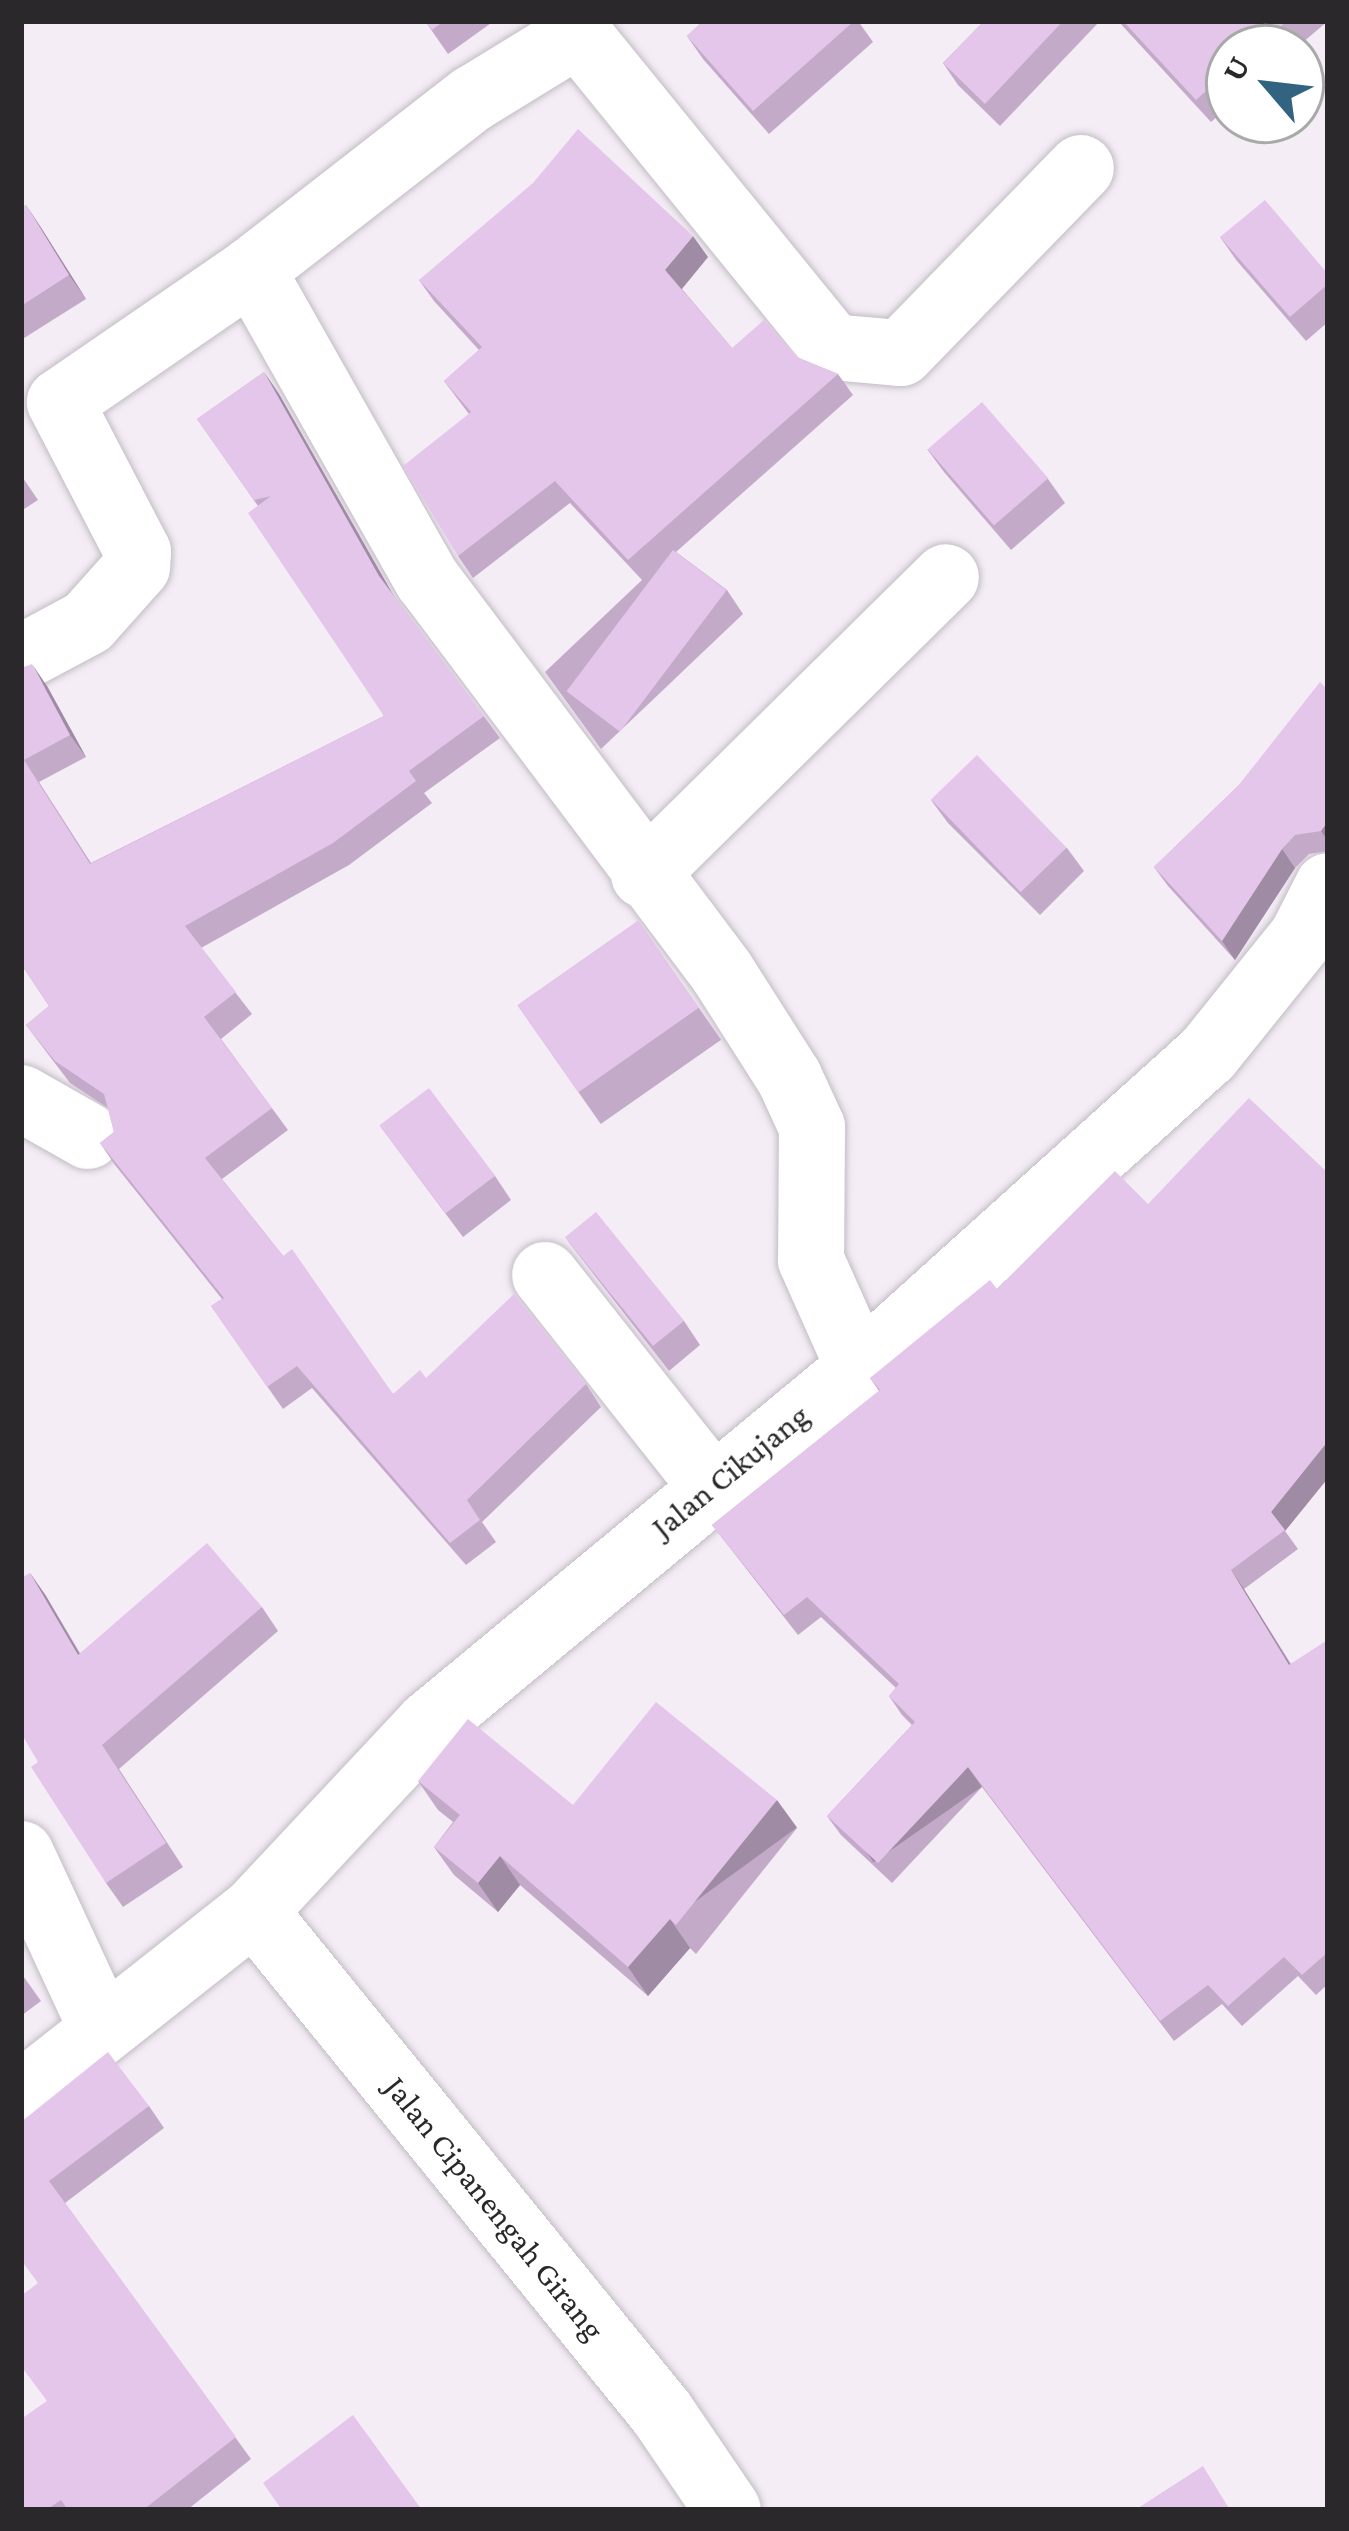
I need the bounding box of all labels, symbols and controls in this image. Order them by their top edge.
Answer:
north arrow [1205,24,1325,144]
text: U [1214,50,1257,87]
street label: Jalan Cikujang [643,1395,817,1547]
street label: Jalan Cipanengah Girang [376,2068,614,2348]

